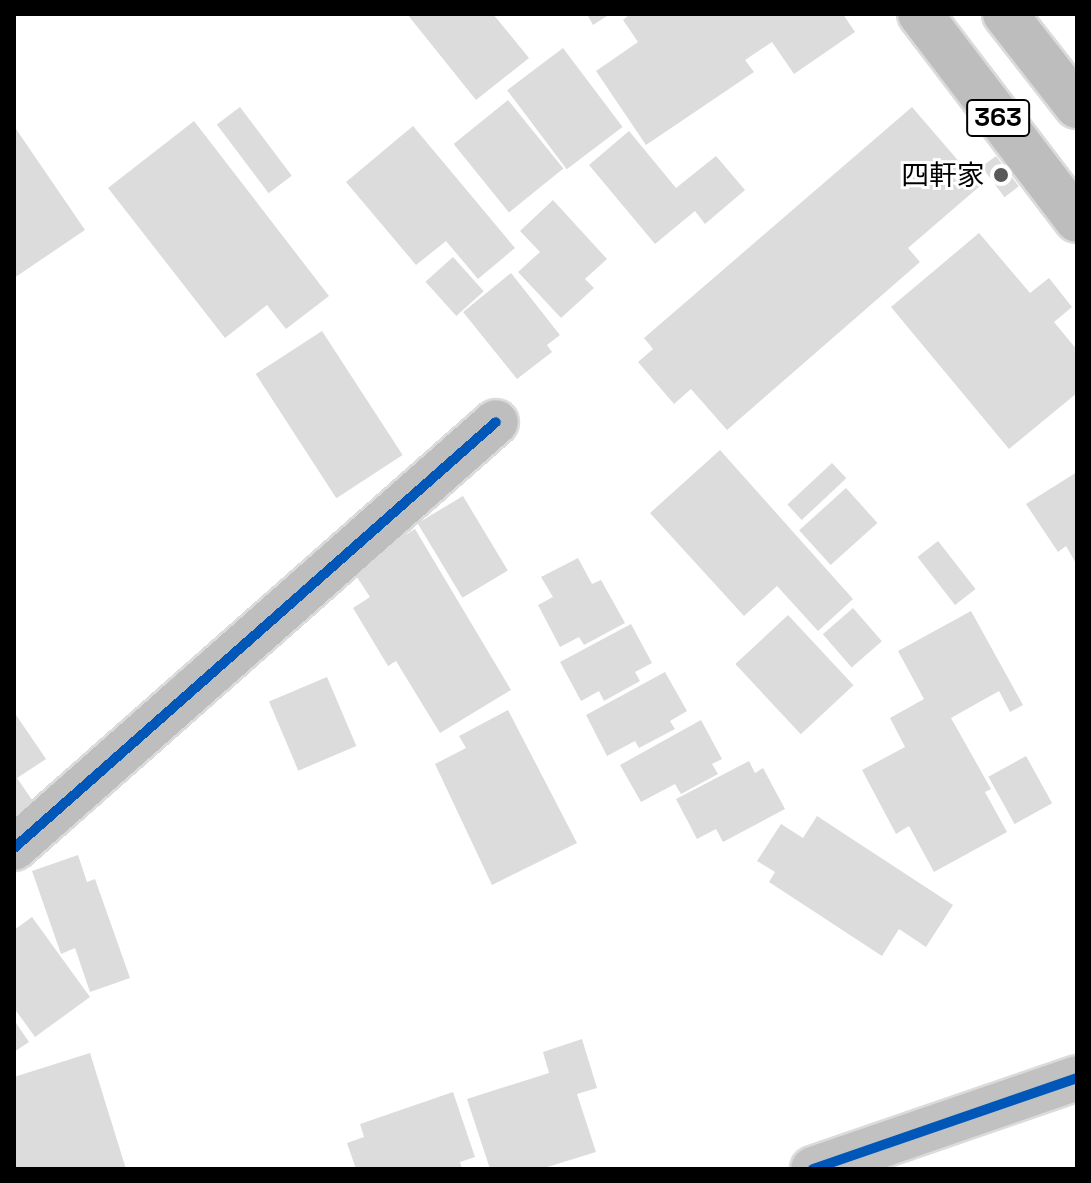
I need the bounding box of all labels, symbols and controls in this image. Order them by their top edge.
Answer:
road number: 363 [966,96,1030,140]
place label: 四軒家 [901,158,985,192]
marker: 四軒家 [992,166,1010,184]

